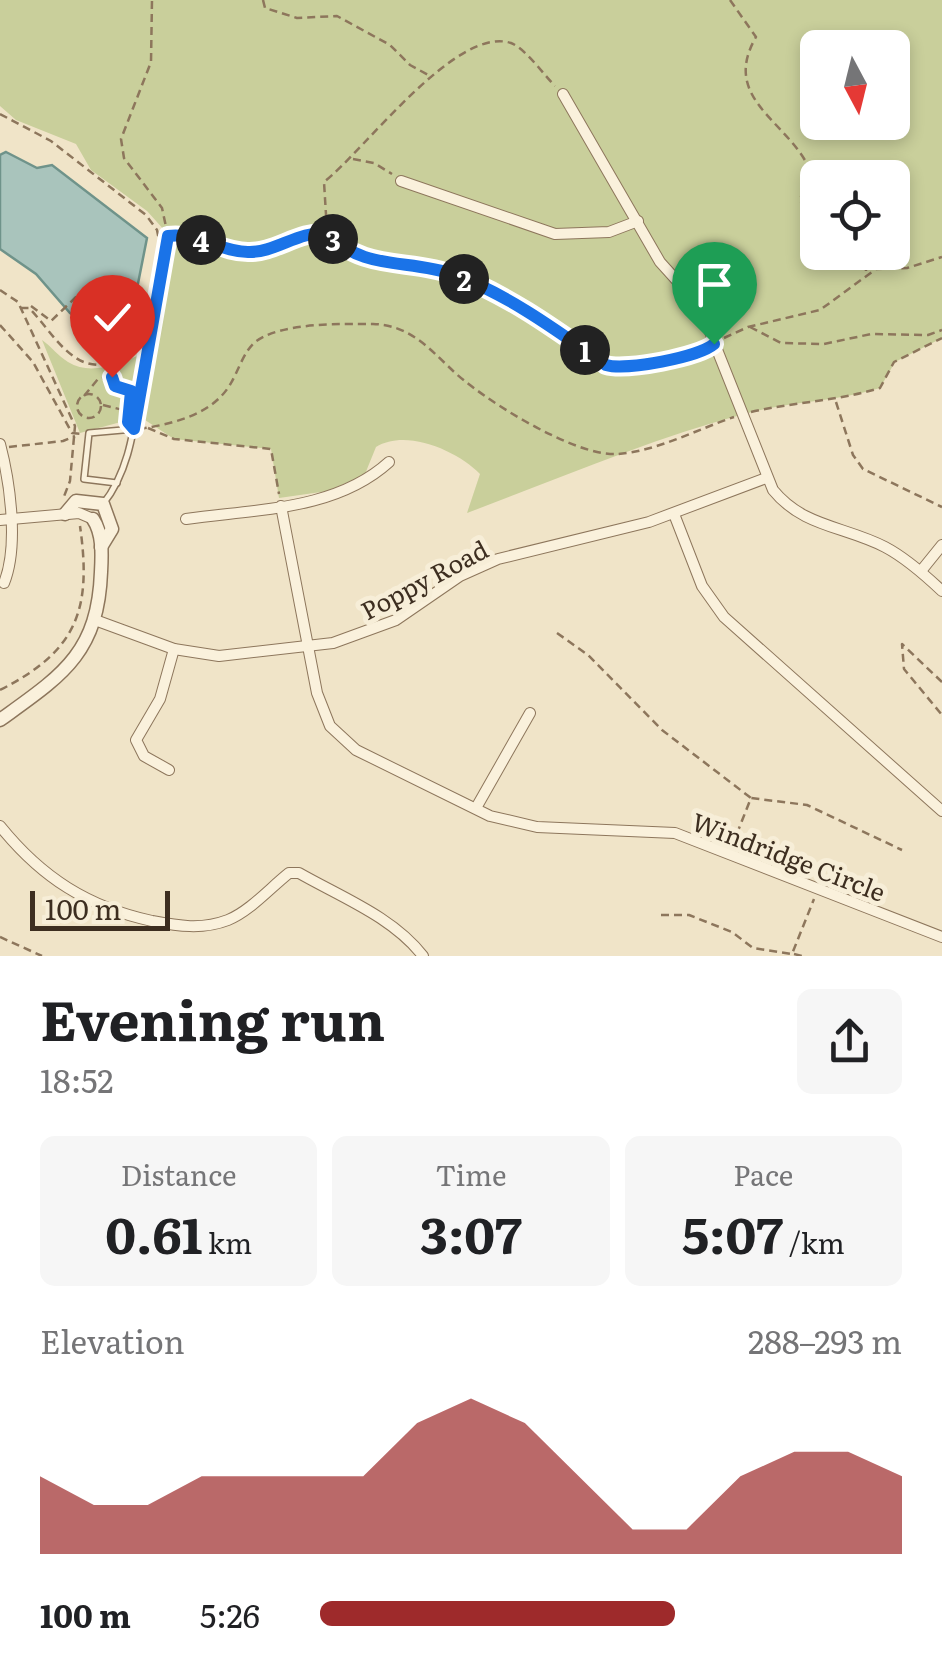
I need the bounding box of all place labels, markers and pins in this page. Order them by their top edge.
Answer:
pin: 3 [308,214,358,264]
pin: 4 [176,215,226,265]
pin [672,242,757,345]
pin: 2 [439,254,489,304]
pin [70,275,155,378]
pin: 1 [560,325,610,375]

